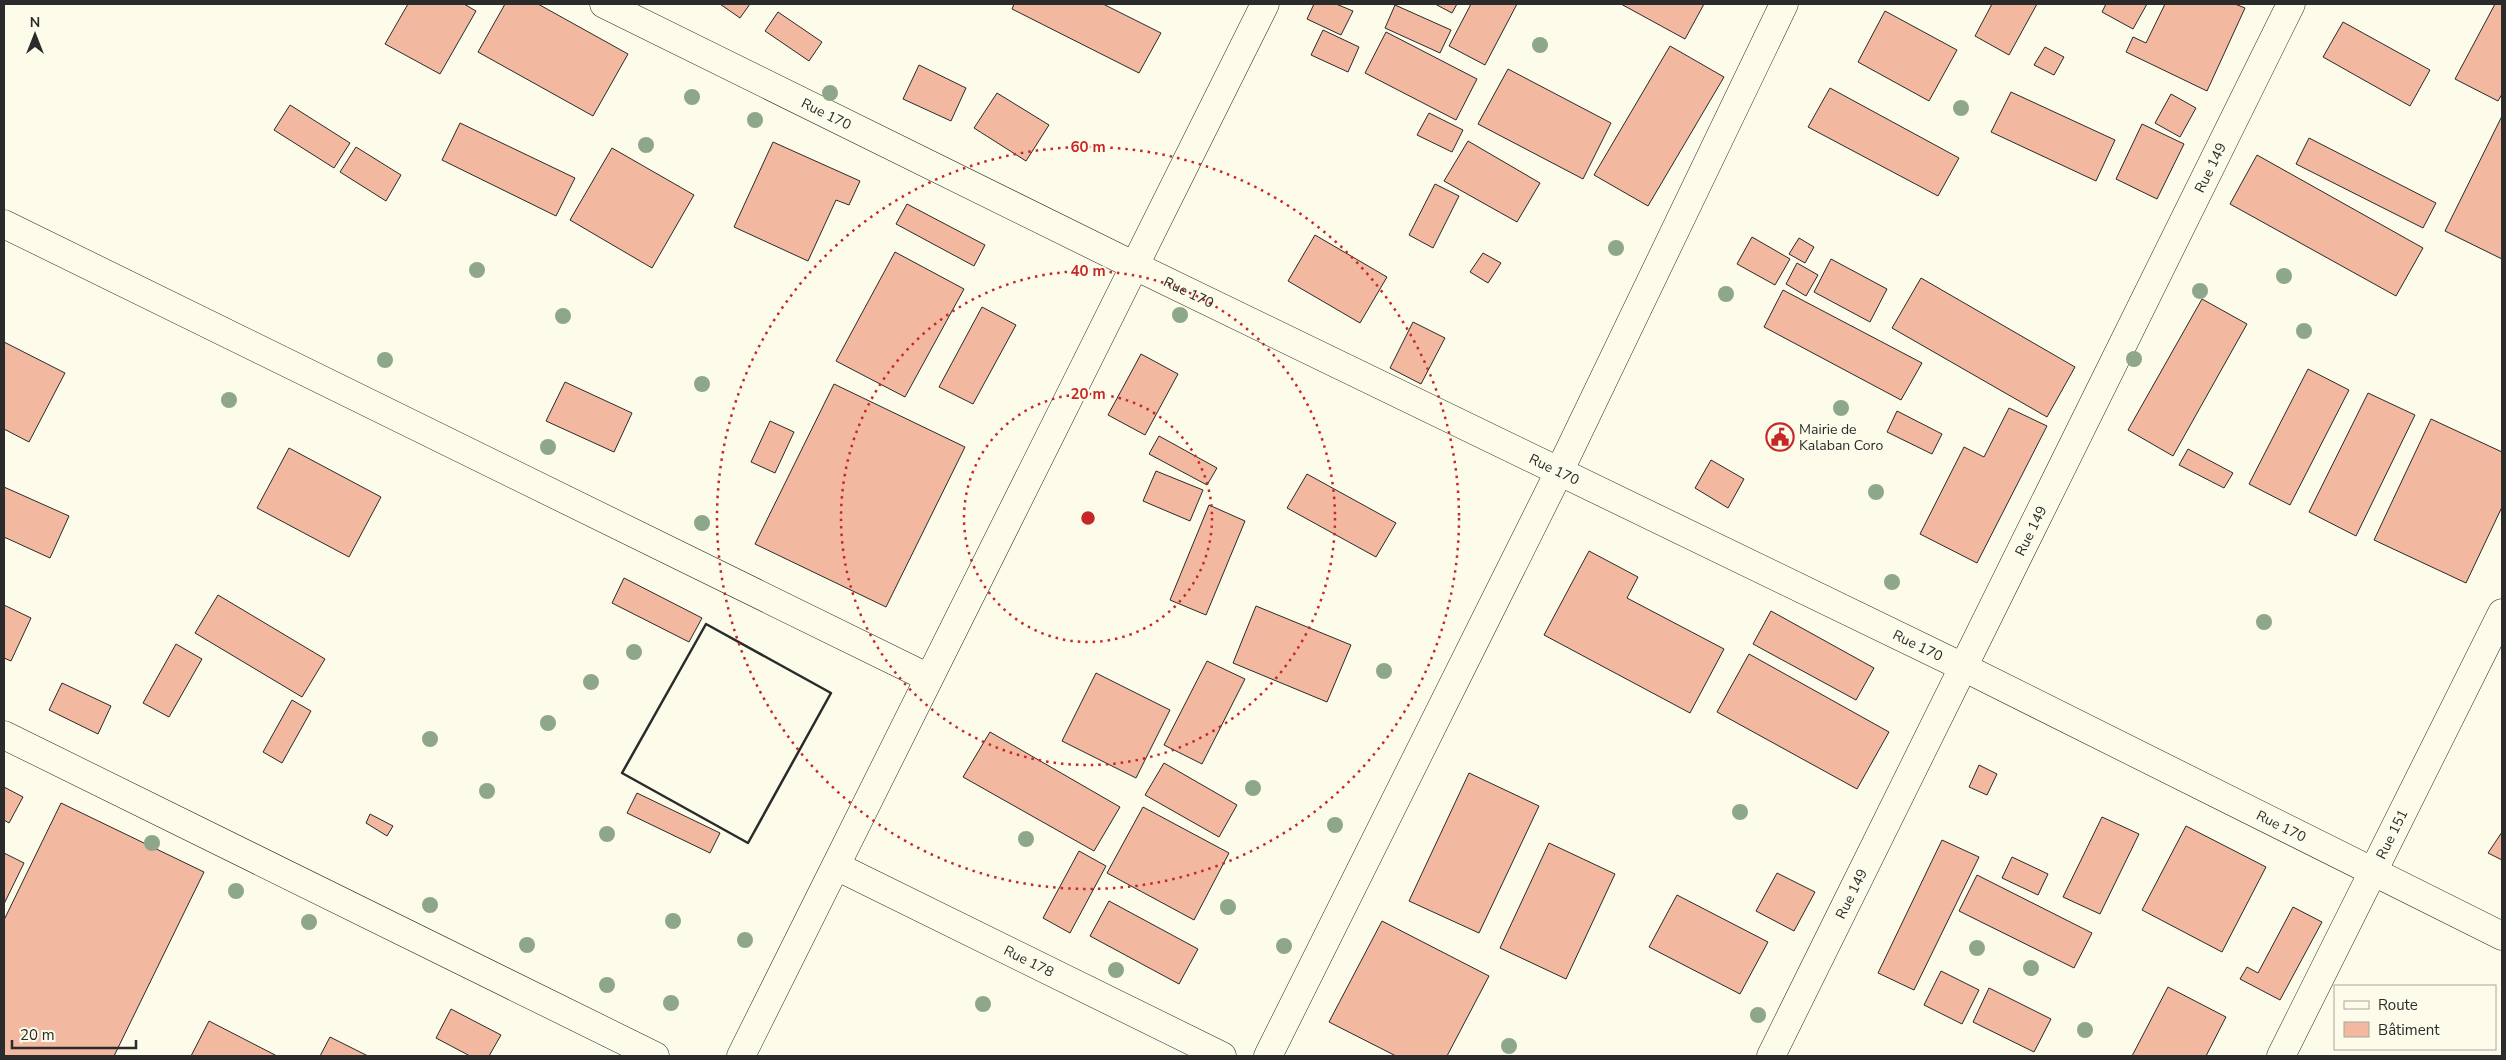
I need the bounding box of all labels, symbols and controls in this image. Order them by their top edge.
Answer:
north arrow [10,10,60,60]
text: N [30,13,40,32]
street label: Rue 170 [798,94,854,135]
text: 60 m [1070,137,1106,157]
street label: Rue 149 [2190,140,2231,196]
text: 40 m [1070,261,1106,281]
street label: Rue 170 [1160,272,1217,313]
text: 20 m [1070,384,1106,404]
place label: Mairie de Kalaban Coro [1799,420,1884,455]
public building icon: Mairie de Kalaban Coro [1765,422,1795,452]
street label: Rue 170 [1526,449,1582,490]
street label: Rue 149 [2011,503,2051,559]
centre of rings [1079,509,1097,527]
street label: Rue 170 [1889,625,1946,666]
street label: Rue 170 [2253,806,2309,847]
street label: Rue 151 [2372,806,2413,862]
street label: Rue 149 [1831,866,1872,922]
street label: Rue 178 [1000,941,1057,982]
legend [2334,985,2496,1050]
text: Route [2378,995,2418,1015]
scale bar [12,1018,136,1050]
text: Bâtiment [2378,1020,2440,1040]
text: 20 m [20,1025,55,1045]

